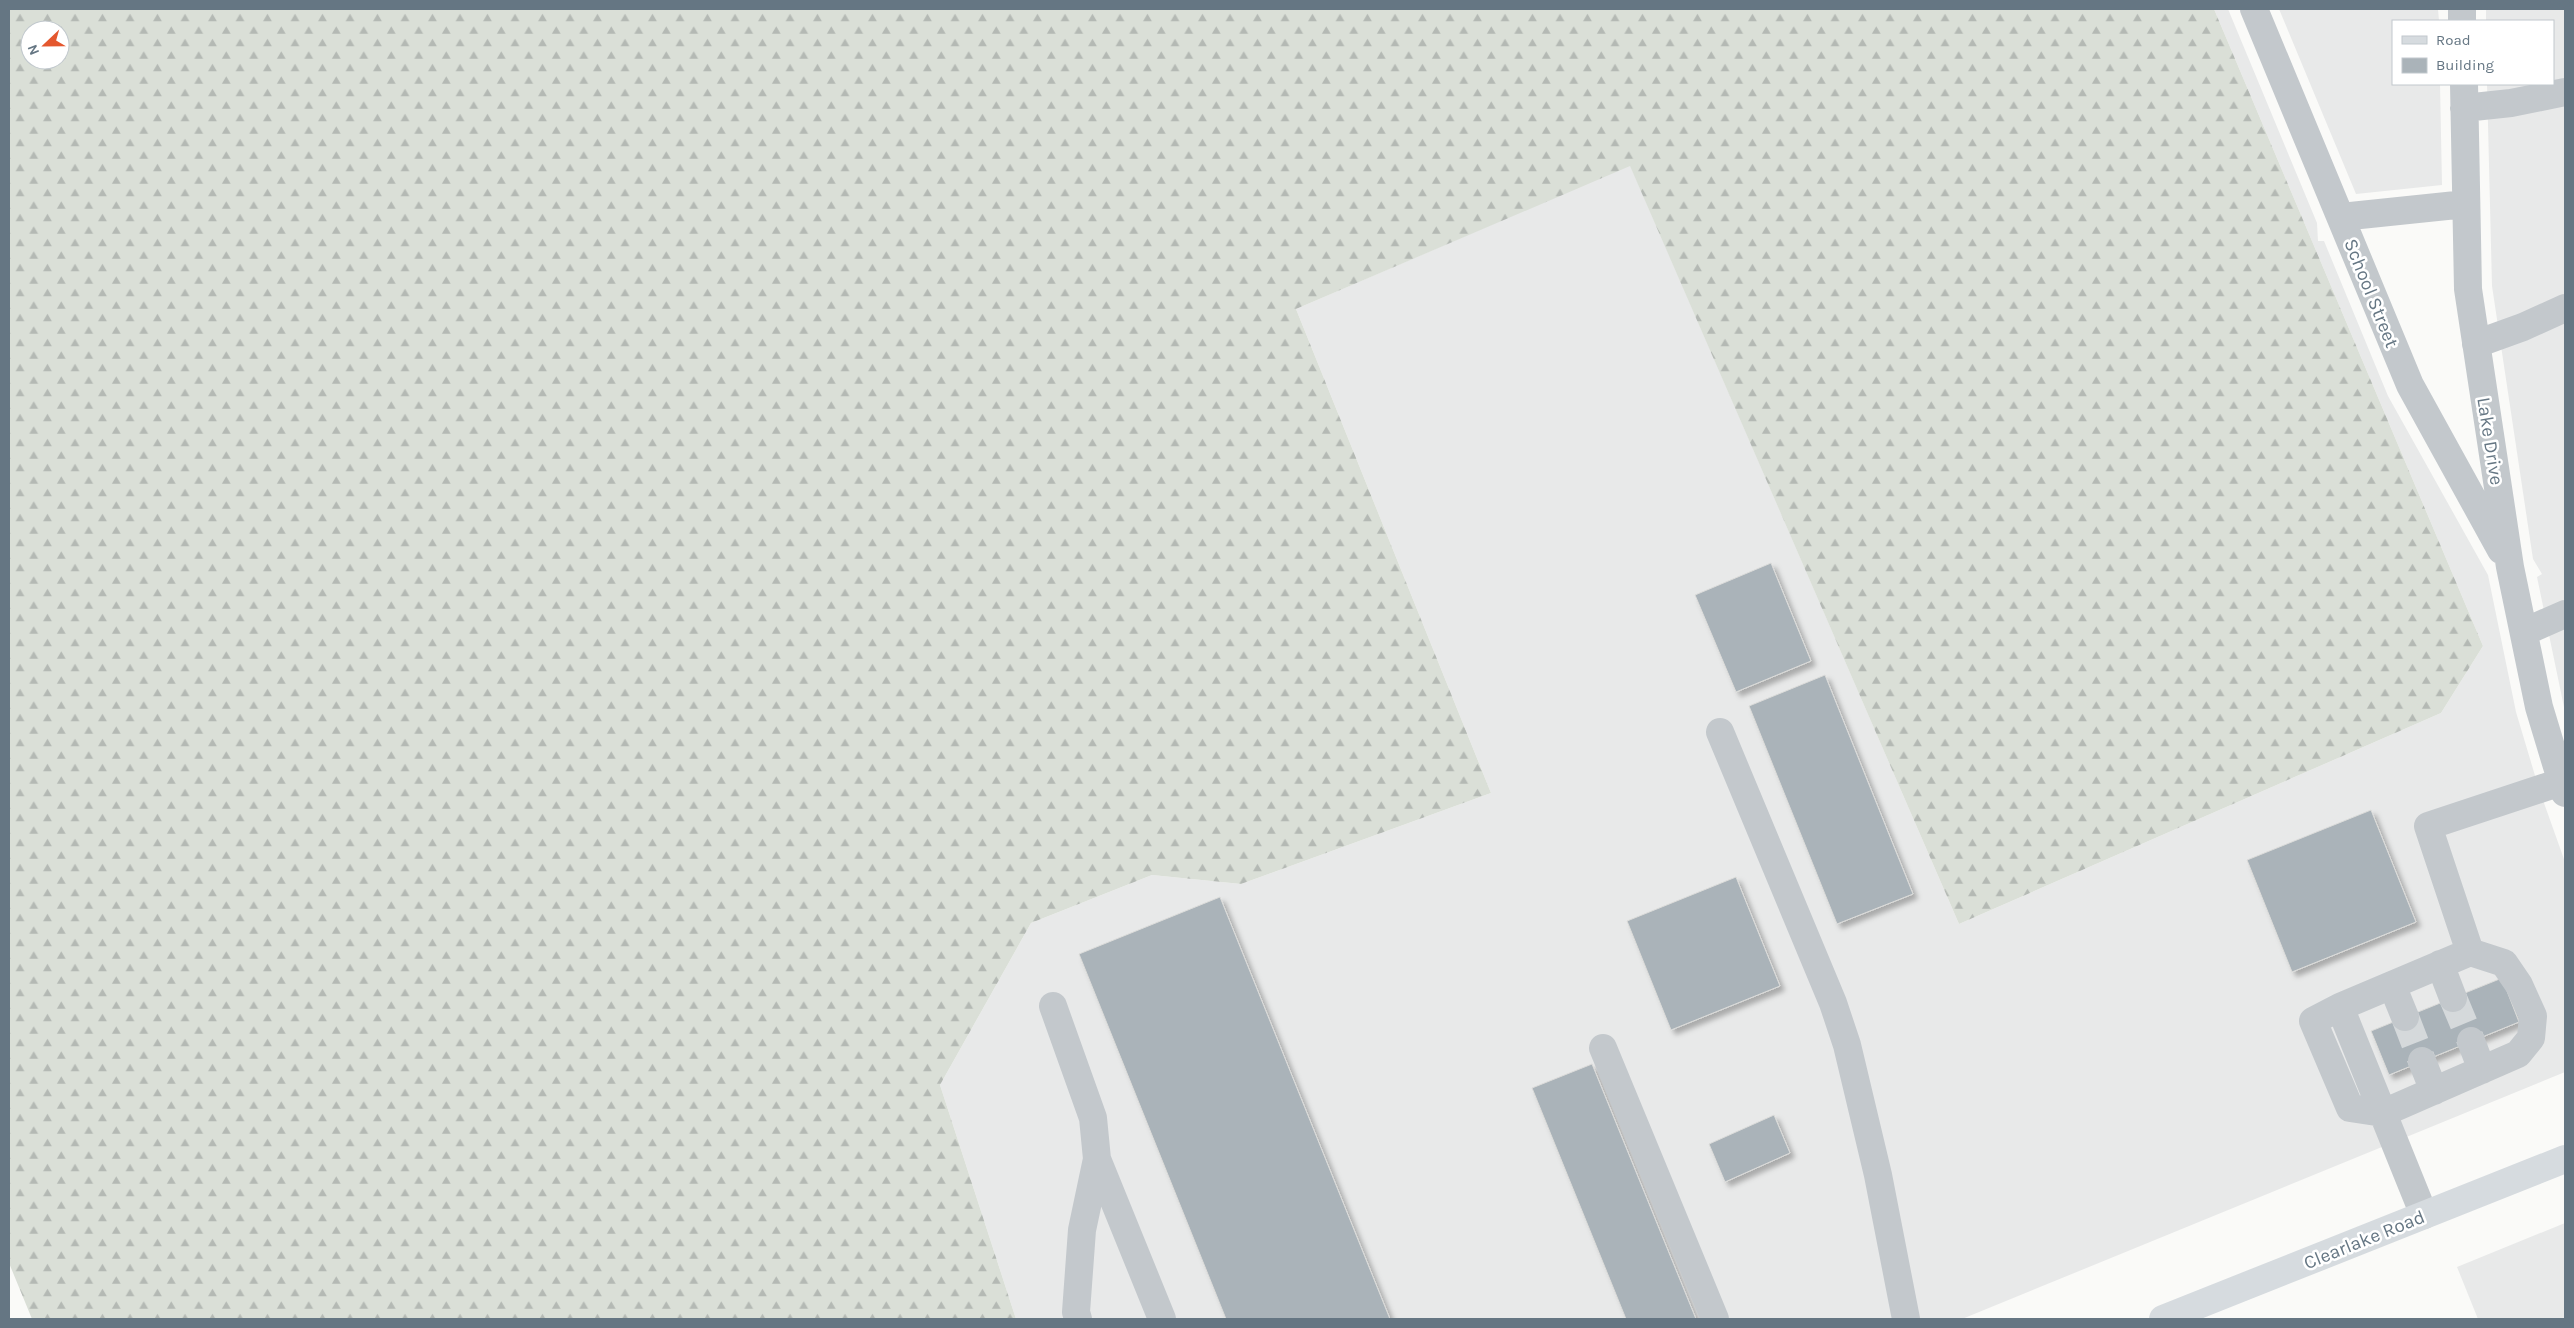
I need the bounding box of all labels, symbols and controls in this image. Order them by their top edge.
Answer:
north arrow [20,20,70,70]
legend [2392,20,2554,85]
text: Road [2436,31,2471,49]
text: N [24,42,43,58]
text: Building [2436,56,2494,74]
street label: School Street [2339,236,2403,351]
street label: Lake Drive [2472,396,2508,487]
street label: Clearlake Road [2301,1206,2428,1274]

